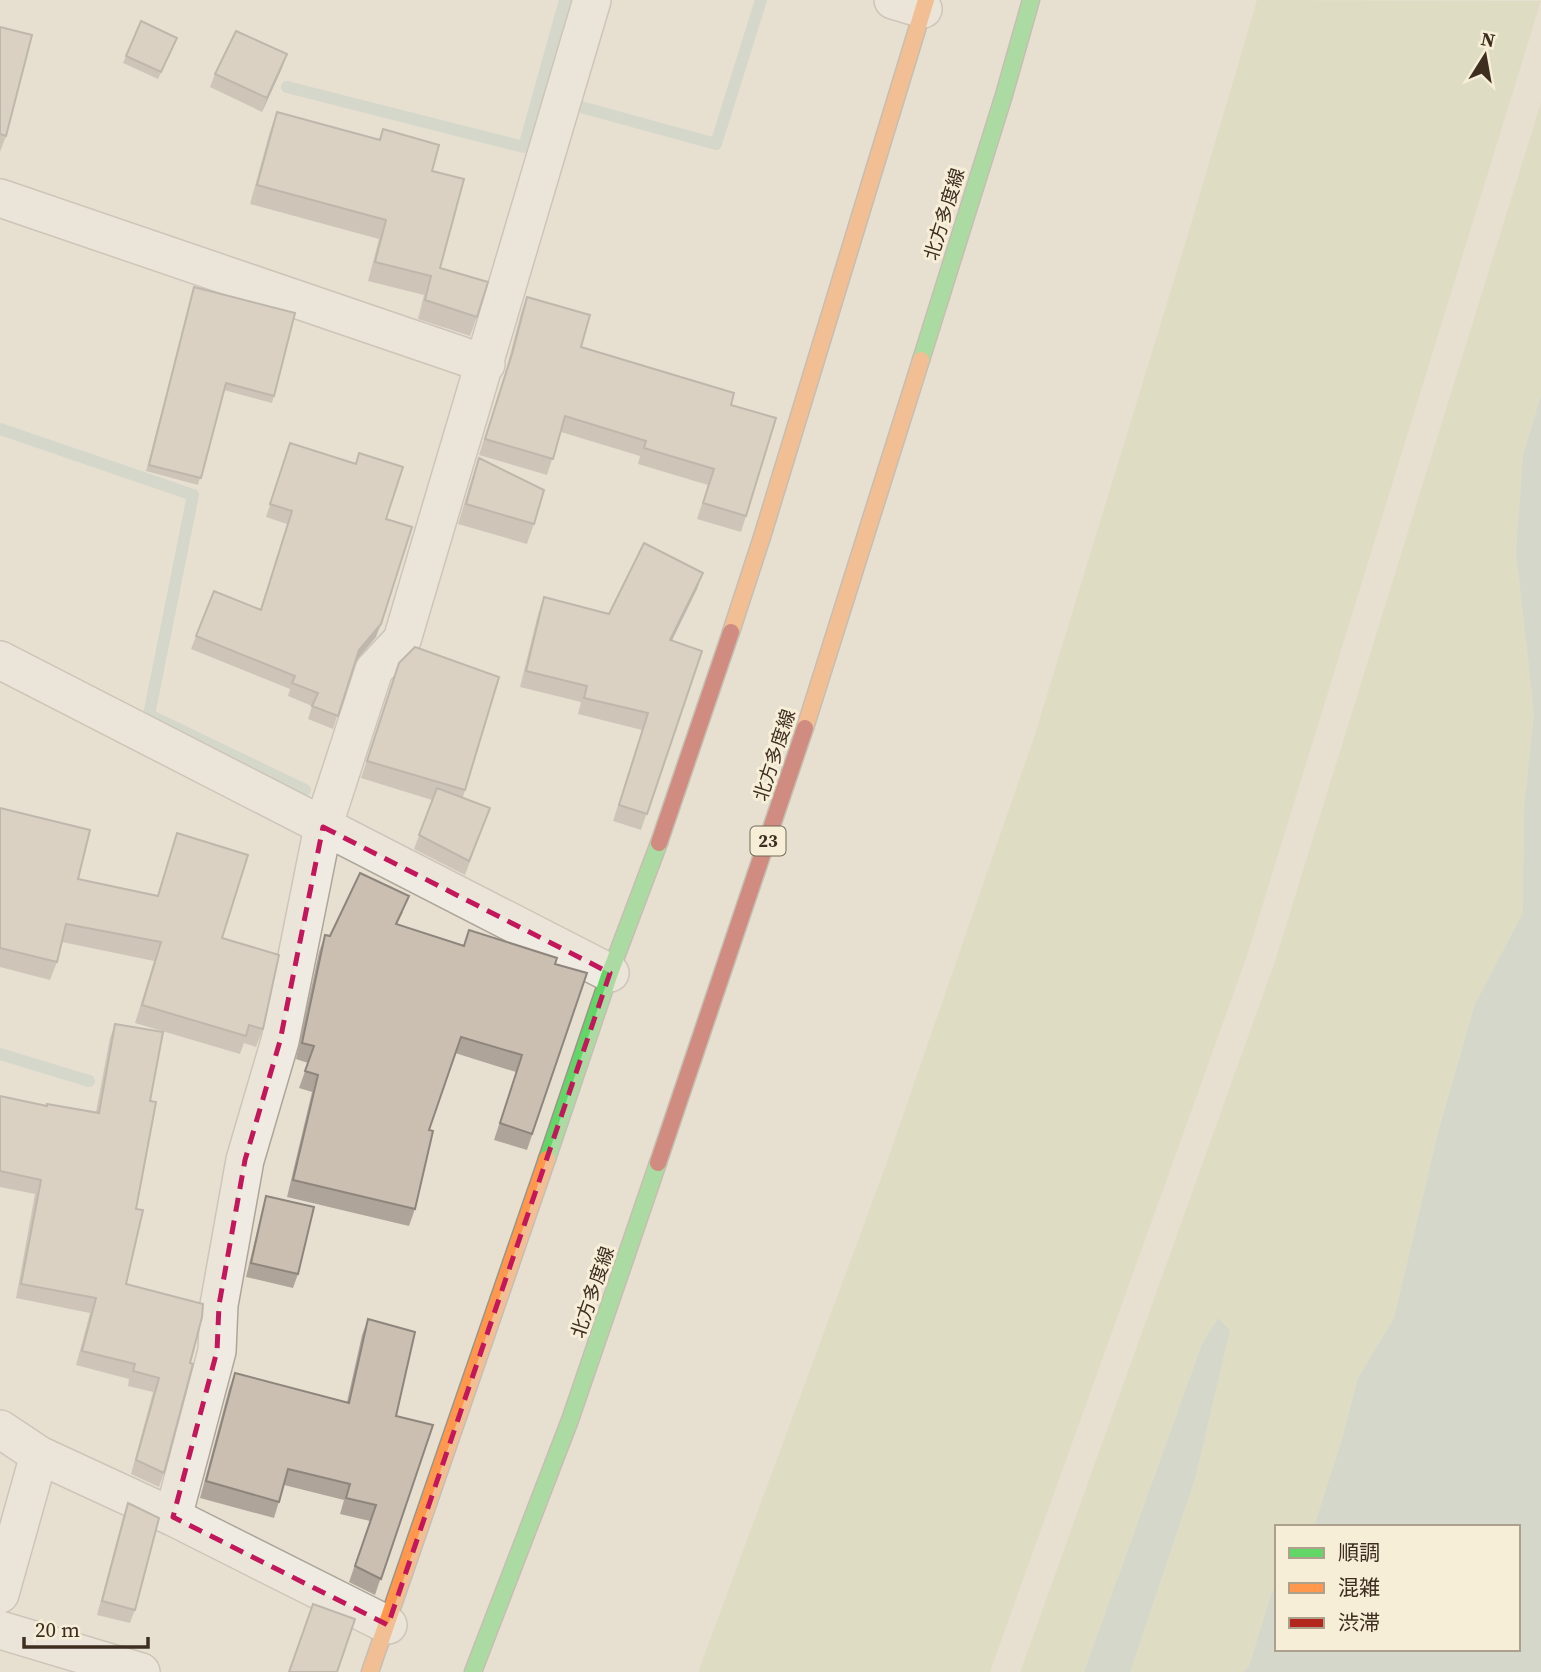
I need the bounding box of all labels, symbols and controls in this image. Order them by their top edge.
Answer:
north arrow [1450,21,1520,91]
text: N [1479,25,1498,53]
street label: 北方多度線 [918,165,970,263]
street label: 北方多度線 [747,706,801,804]
road number: 23 [750,826,786,856]
street label: 北方多度線 [564,1243,620,1341]
legend [1275,1525,1520,1651]
text: 順調 [1338,1538,1380,1567]
text: 混雑 [1338,1573,1380,1602]
scale bar [24,1606,149,1650]
text: 渋滞 [1338,1608,1380,1637]
text: 20 m [35,1615,80,1644]

